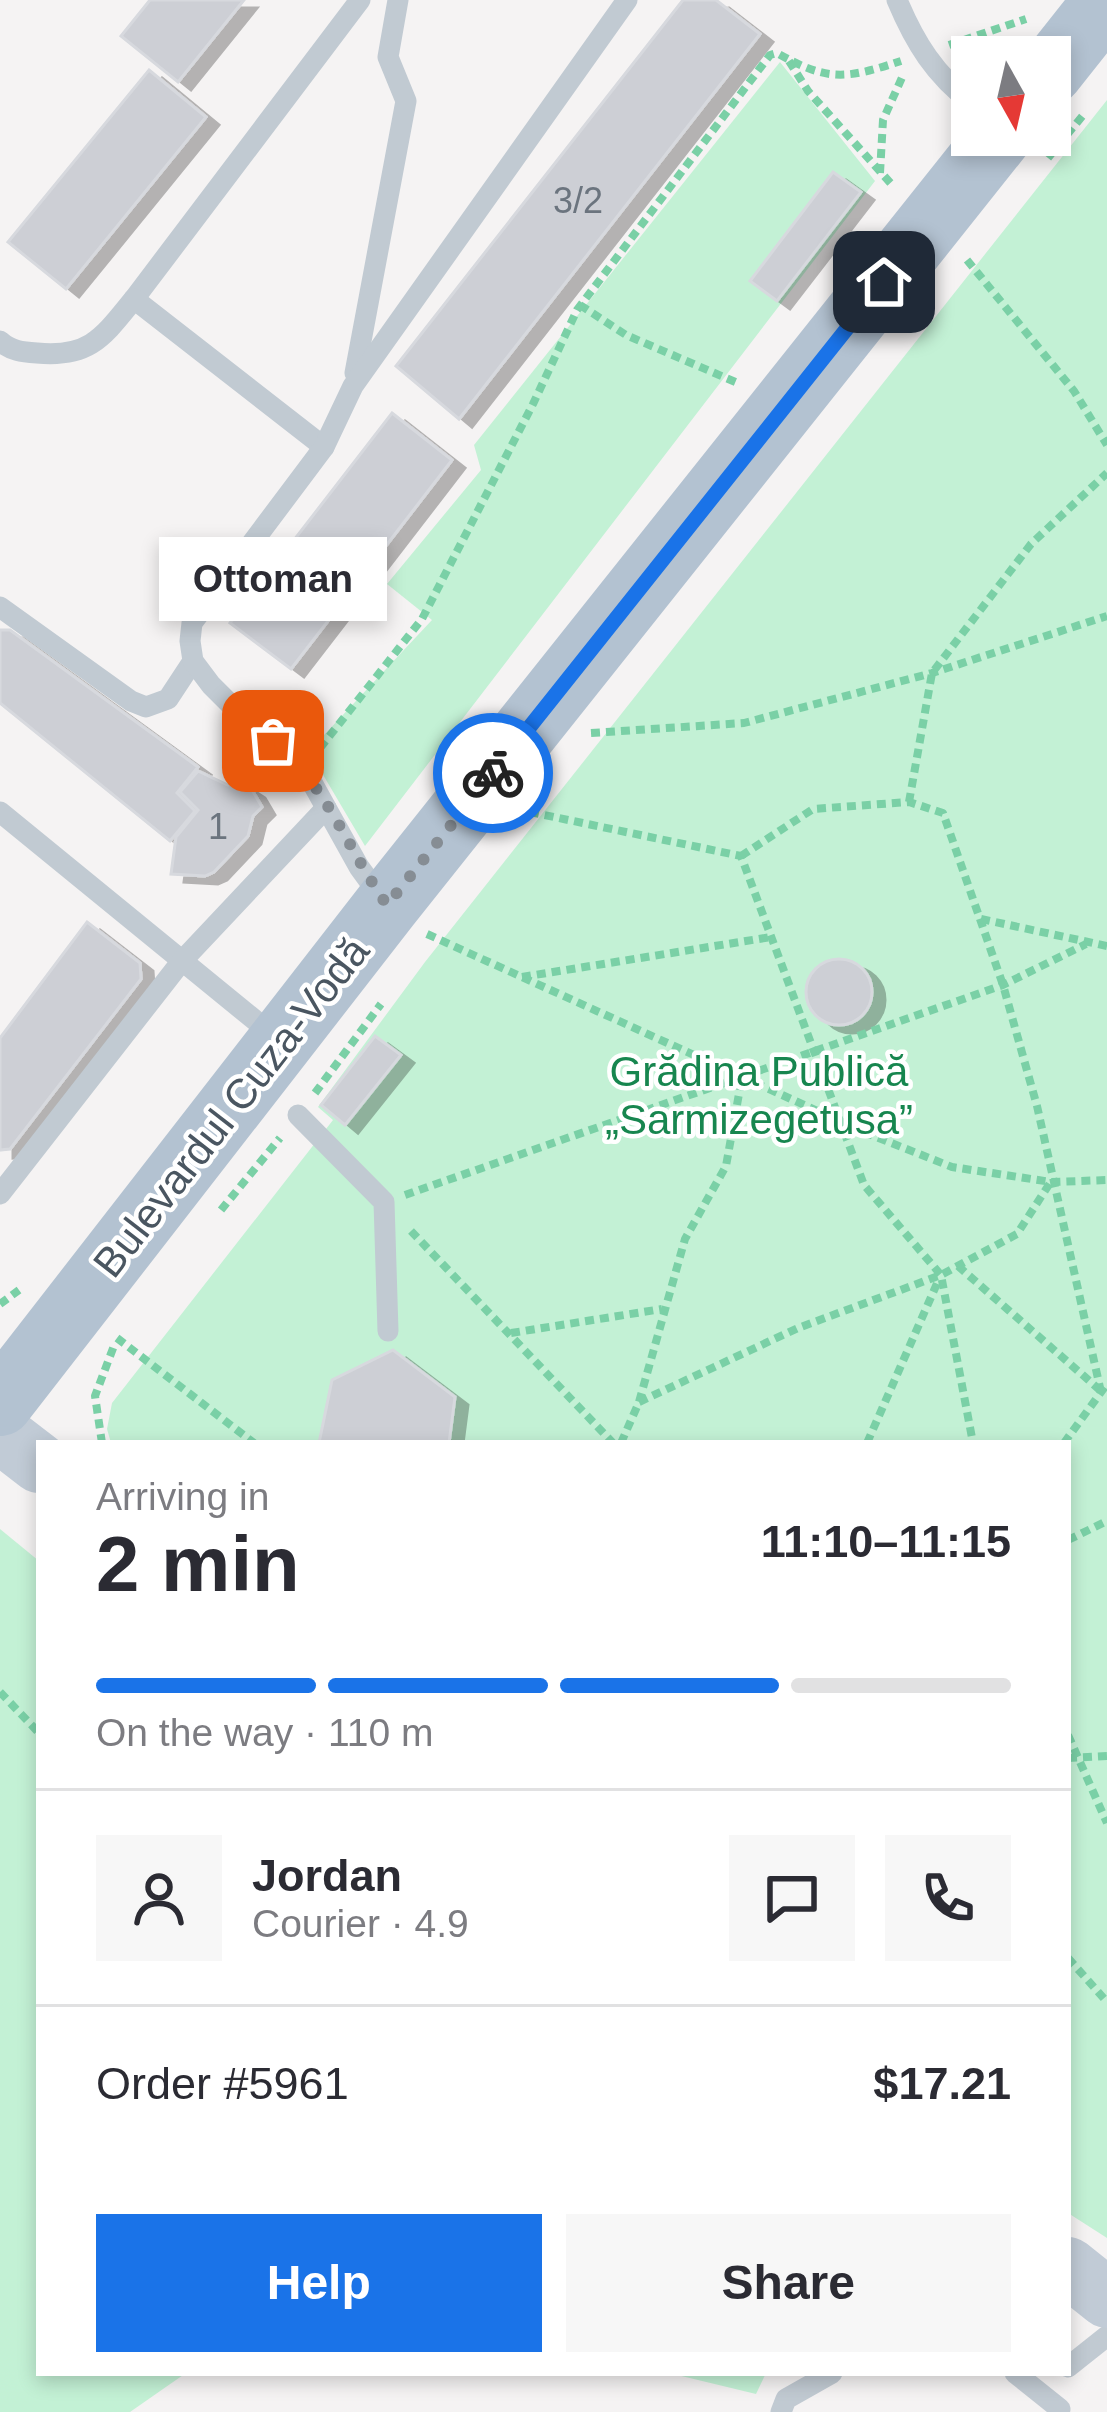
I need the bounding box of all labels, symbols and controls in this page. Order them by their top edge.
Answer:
north arrow [951,36,1071,156]
map controls [951,36,1071,156]
house number: 3/2 [553,180,603,221]
pin [833,231,935,333]
icon: home [851,249,917,315]
callout: Ottoman [159,537,387,621]
text: Ottoman [193,557,353,600]
pin [222,690,324,792]
icon: bag [240,708,306,774]
courier [433,713,553,833]
icon: bike [460,740,526,806]
house number: 1 [208,806,228,847]
street label: Bulevardul Cuza-Vodă [84,927,379,1286]
park label: Grădina Publică „Sarmizegetusa” [605,1048,913,1143]
text: Arriving in [96,1475,269,1518]
text: 11:10–11:15 [761,1516,1011,1567]
text: 2 min [96,1520,300,1608]
text: On the way · 110 m [96,1711,433,1754]
button: person [96,1835,222,1961]
button: chat [729,1835,855,1961]
button: phone [885,1835,1011,1961]
text: Jordan [252,1850,402,1901]
text: Courier · 4.9 [252,1902,469,1945]
text: Order #5961 [96,2058,349,2109]
text: $17.21 [873,2058,1011,2109]
button: Help [96,2214,542,2352]
button: Share [566,2214,1011,2352]

